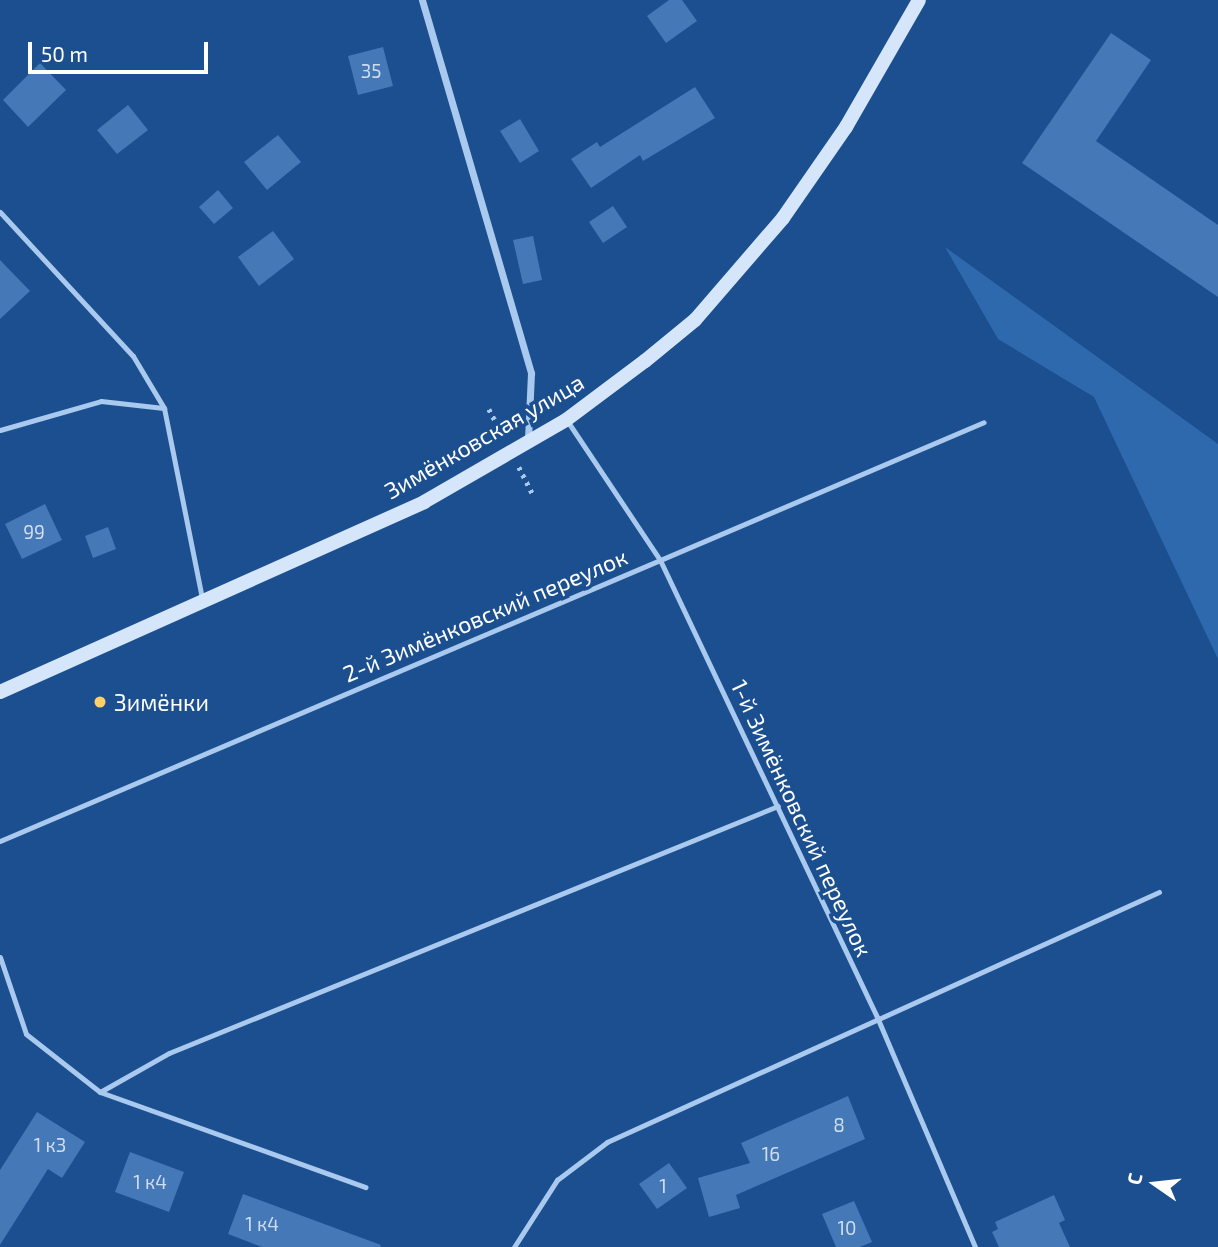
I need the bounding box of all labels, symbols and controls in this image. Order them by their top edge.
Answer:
scale bar [32,28,212,72]
text: 50 m [41,41,88,66]
house number: 35 [361,60,381,82]
street label: Зимёнковская улица [380,368,588,504]
house number: 99 [23,521,45,543]
street label: 2-й Зимёнковский переулок [339,542,631,688]
street label: 1-й Зимёнковский переулок [726,675,878,961]
place label: Зимёнки [114,688,209,716]
marker: Зимёнки [92,694,108,710]
house number: 8 [833,1114,845,1136]
house number: 1 к3 [34,1134,66,1156]
house number: 16 [762,1143,780,1165]
north arrow [1120,1149,1190,1219]
house number: 1 к4 [133,1171,167,1193]
text: С [1122,1171,1147,1187]
house number: 1 [659,1175,667,1197]
house number: 1 к4 [245,1213,279,1235]
house number: 10 [837,1217,857,1239]

